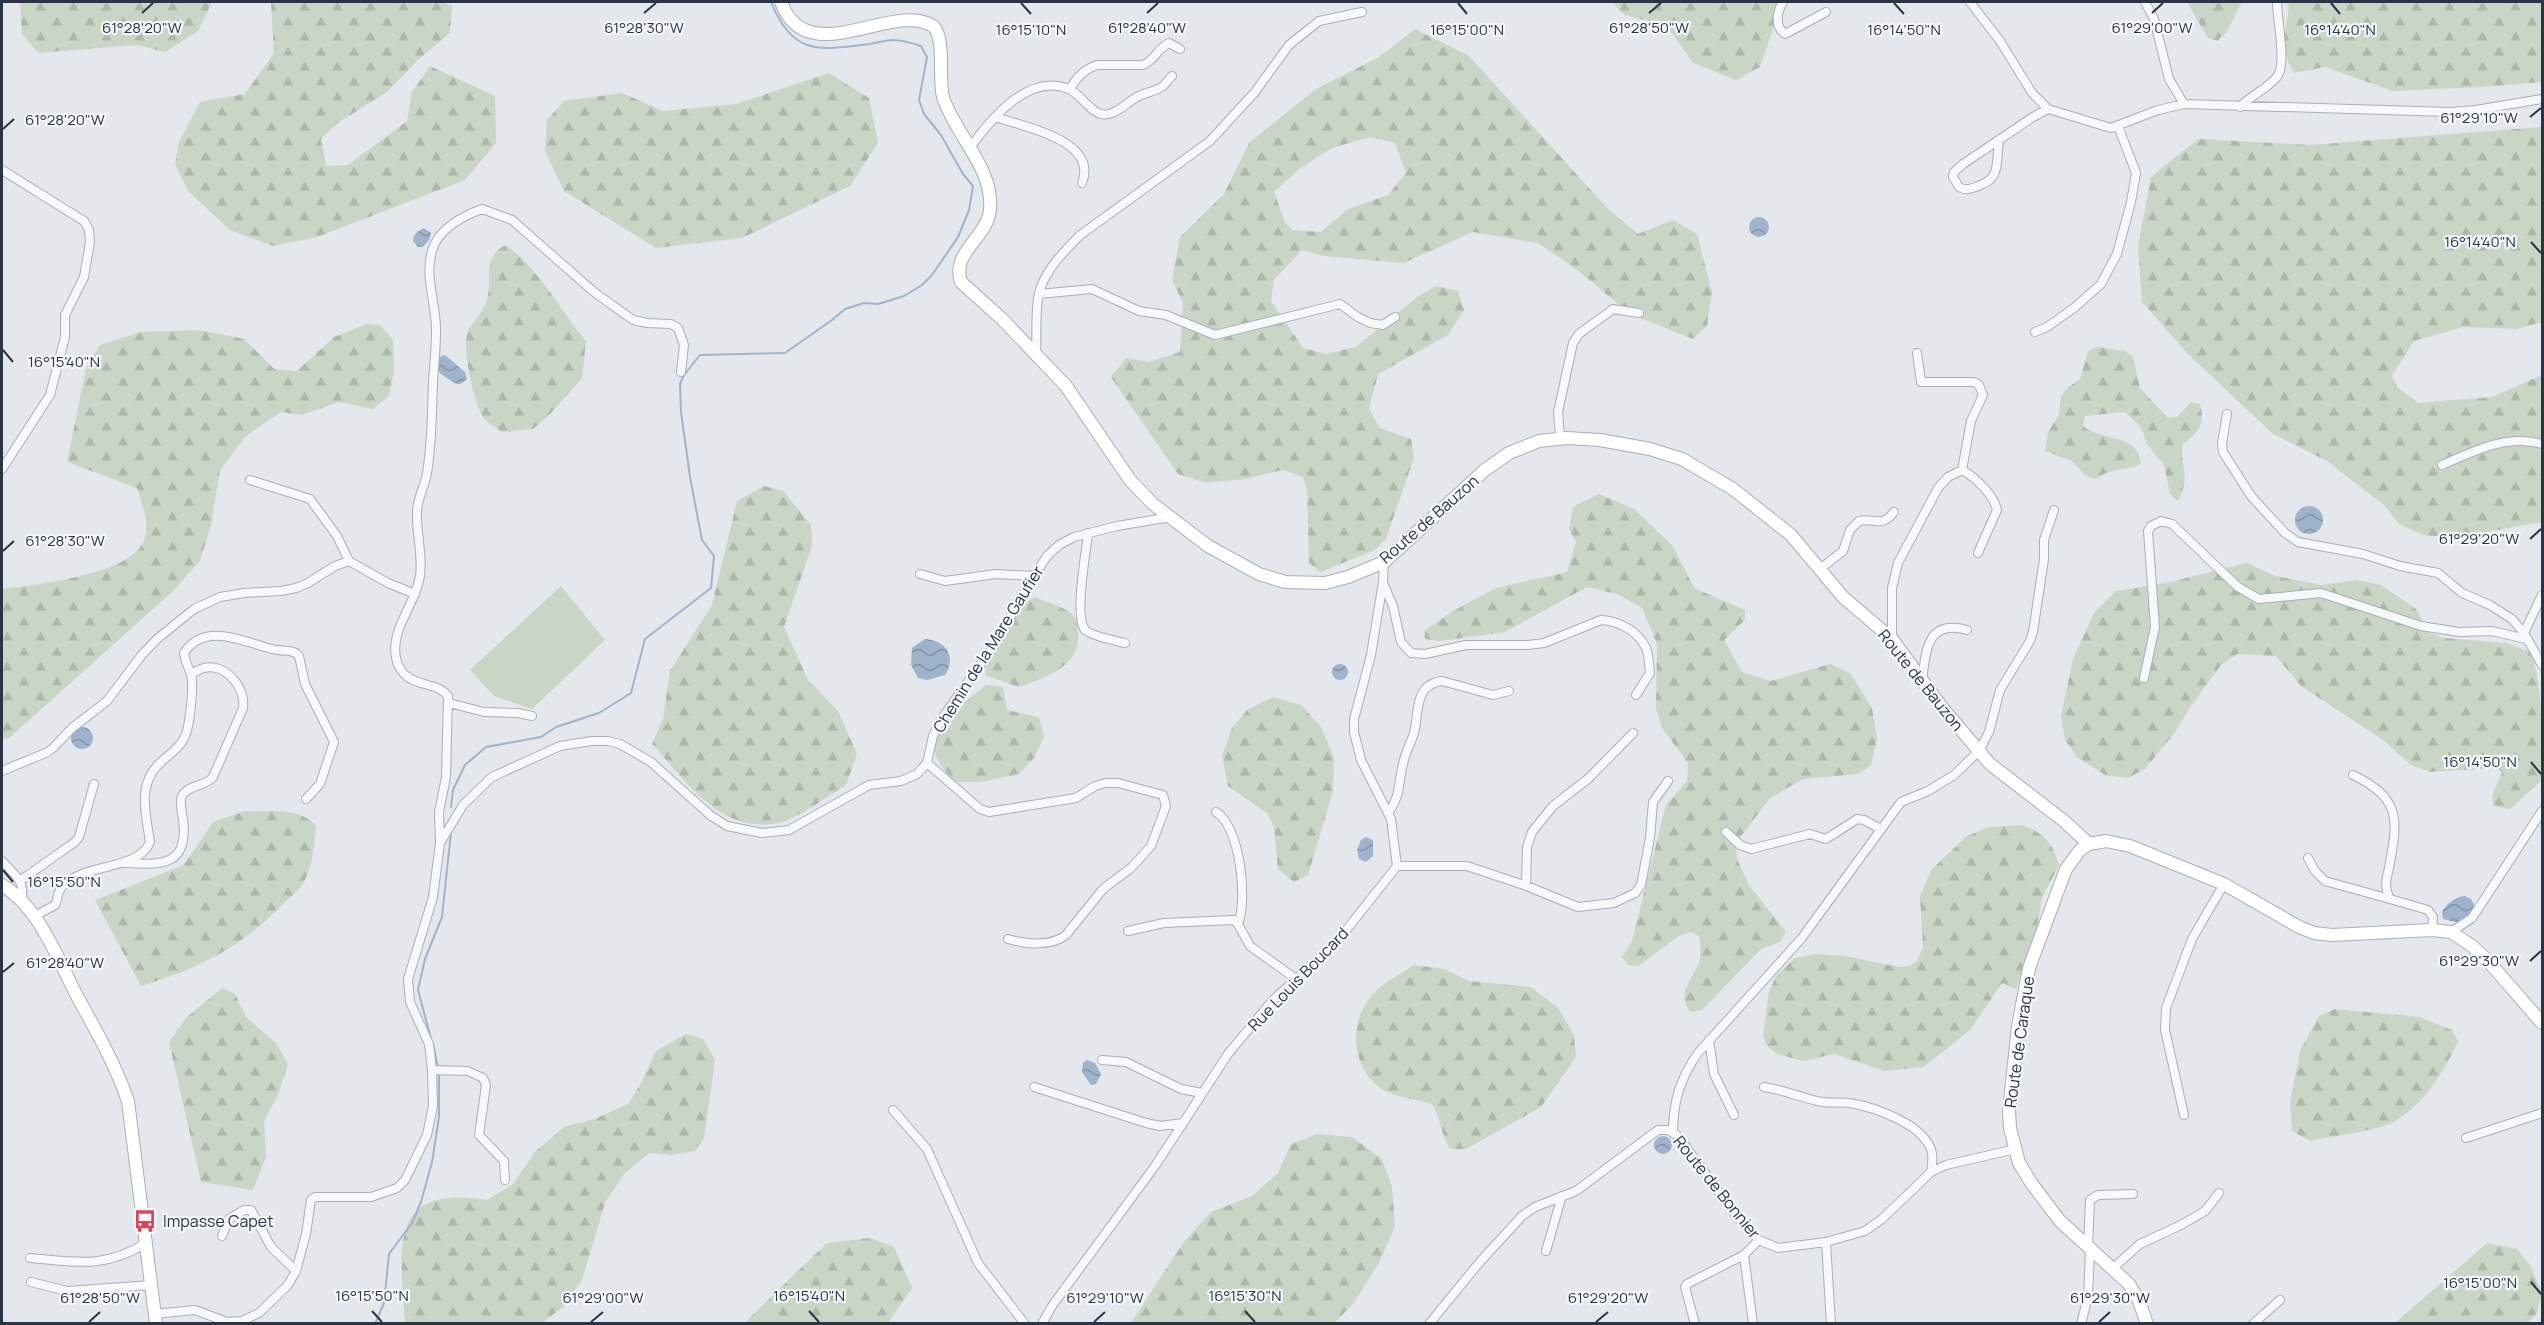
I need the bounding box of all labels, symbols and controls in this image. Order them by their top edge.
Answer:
text: 61°28'20"W [102,17,182,38]
text: 61°28'30"W [604,17,684,38]
text: 61°28'40"W [1108,17,1186,38]
text: 61°28'50"W [1609,17,1689,38]
text: 61°29'00"W [2112,17,2192,38]
text: 16°15'10"N [996,19,1066,40]
text: 16°15'00"N [1430,19,1504,40]
text: 16°14'50"N [1867,19,1941,40]
text: 16°14'40"N [2304,19,2376,40]
text: 61°29'10"W [2440,107,2518,128]
text: 61°28'20"W [25,109,105,130]
text: 16°14'40"N [2444,231,2516,252]
text: 16°15'40"N [28,351,100,372]
street label: Route de Bauzon [1375,470,1483,568]
text: 61°29'20"W [2439,528,2519,549]
text: 61°28'30"W [25,530,105,551]
street label: Chemin de la Mare Gaufier [928,561,1049,737]
street label: Route de Bauzon [1873,625,1969,735]
text: 16°14'50"N [2443,751,2517,772]
text: 16°15'50"N [27,871,101,892]
street label: Rue Louis Boucard [1243,922,1353,1036]
text: 61°29'30"W [2439,950,2519,971]
text: 61°28'40"W [26,952,104,973]
street label: Route de Caraque [1999,975,2039,1109]
street label: Route de Bonnier [1669,1131,1766,1243]
bus stop icon: Impasse Capet [132,1208,158,1234]
place label: Impasse Capet [163,1210,274,1232]
text: 16°15'00"N [2443,1272,2517,1293]
text: 16°15'50"N [335,1285,409,1306]
text: 16°15'40"N [773,1285,845,1306]
text: 16°15'30"N [1208,1285,1282,1306]
text: 61°28'50"W [60,1287,140,1308]
text: 61°29'00"W [563,1287,643,1308]
text: 61°29'10"W [1066,1287,1144,1308]
text: 61°29'20"W [1568,1287,1648,1308]
text: 61°29'30"W [2070,1287,2150,1308]

